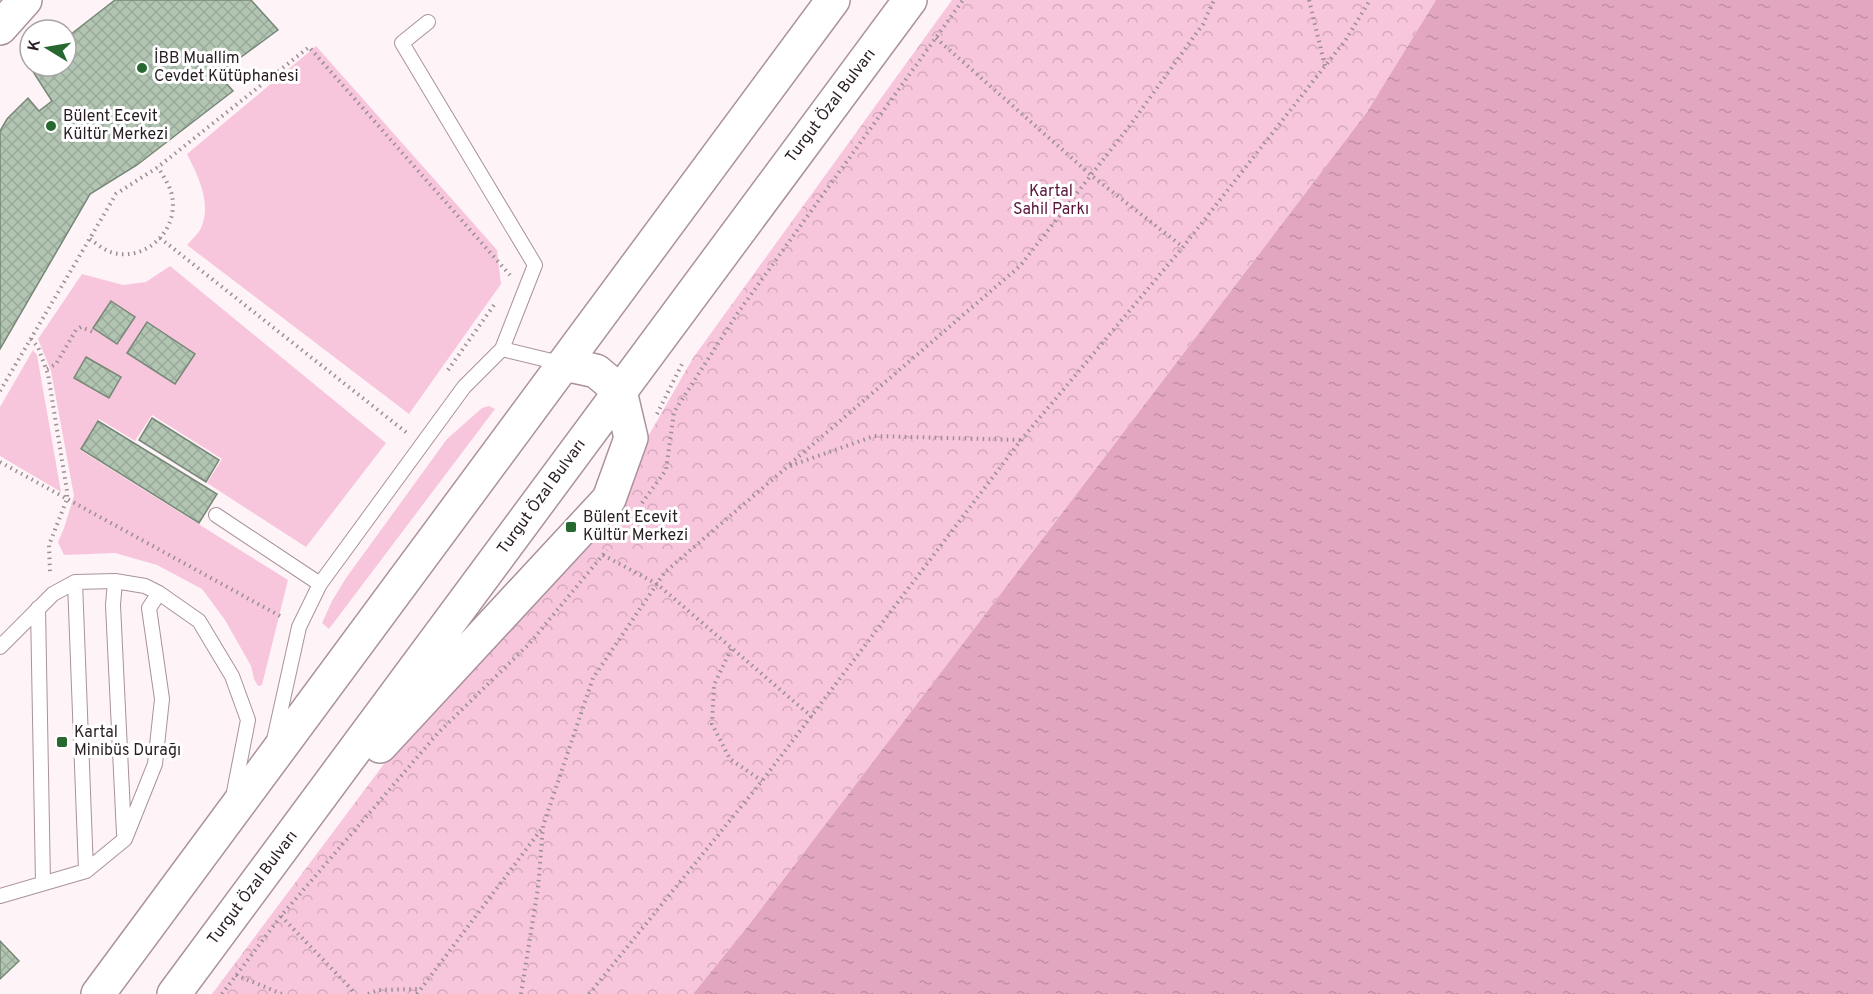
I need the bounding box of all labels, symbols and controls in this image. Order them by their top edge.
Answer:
north arrow [18,18,78,78]
text: K [24,38,46,53]
street label: Turgut Özal Bulvarı [780,44,880,167]
place label: İBB Muallim Cevdet Kütüphanesi [154,48,299,87]
marker: İBB Muallim Cevdet Kütüphanesi [135,61,149,75]
place label: Bülent Ecevit Kültür Merkezi [63,107,168,145]
marker: Bülent Ecevit Kültür Merkezi [44,119,58,133]
park label: Kartal Sahil Parkı [1013,182,1089,220]
street label: Turgut Özal Bulvarı [492,434,591,559]
place label: Bülent Ecevi̇t Kültür Merkezi̇ [583,508,688,546]
marker: Bülent Ecevi̇t Kültür Merkezi̇ [564,520,578,534]
place label: Kartal Minibüs Durağı [74,723,181,761]
marker: Kartal Minibüs Durağı [55,735,69,749]
street label: Turgut Özal Bulvarı [202,826,302,949]

